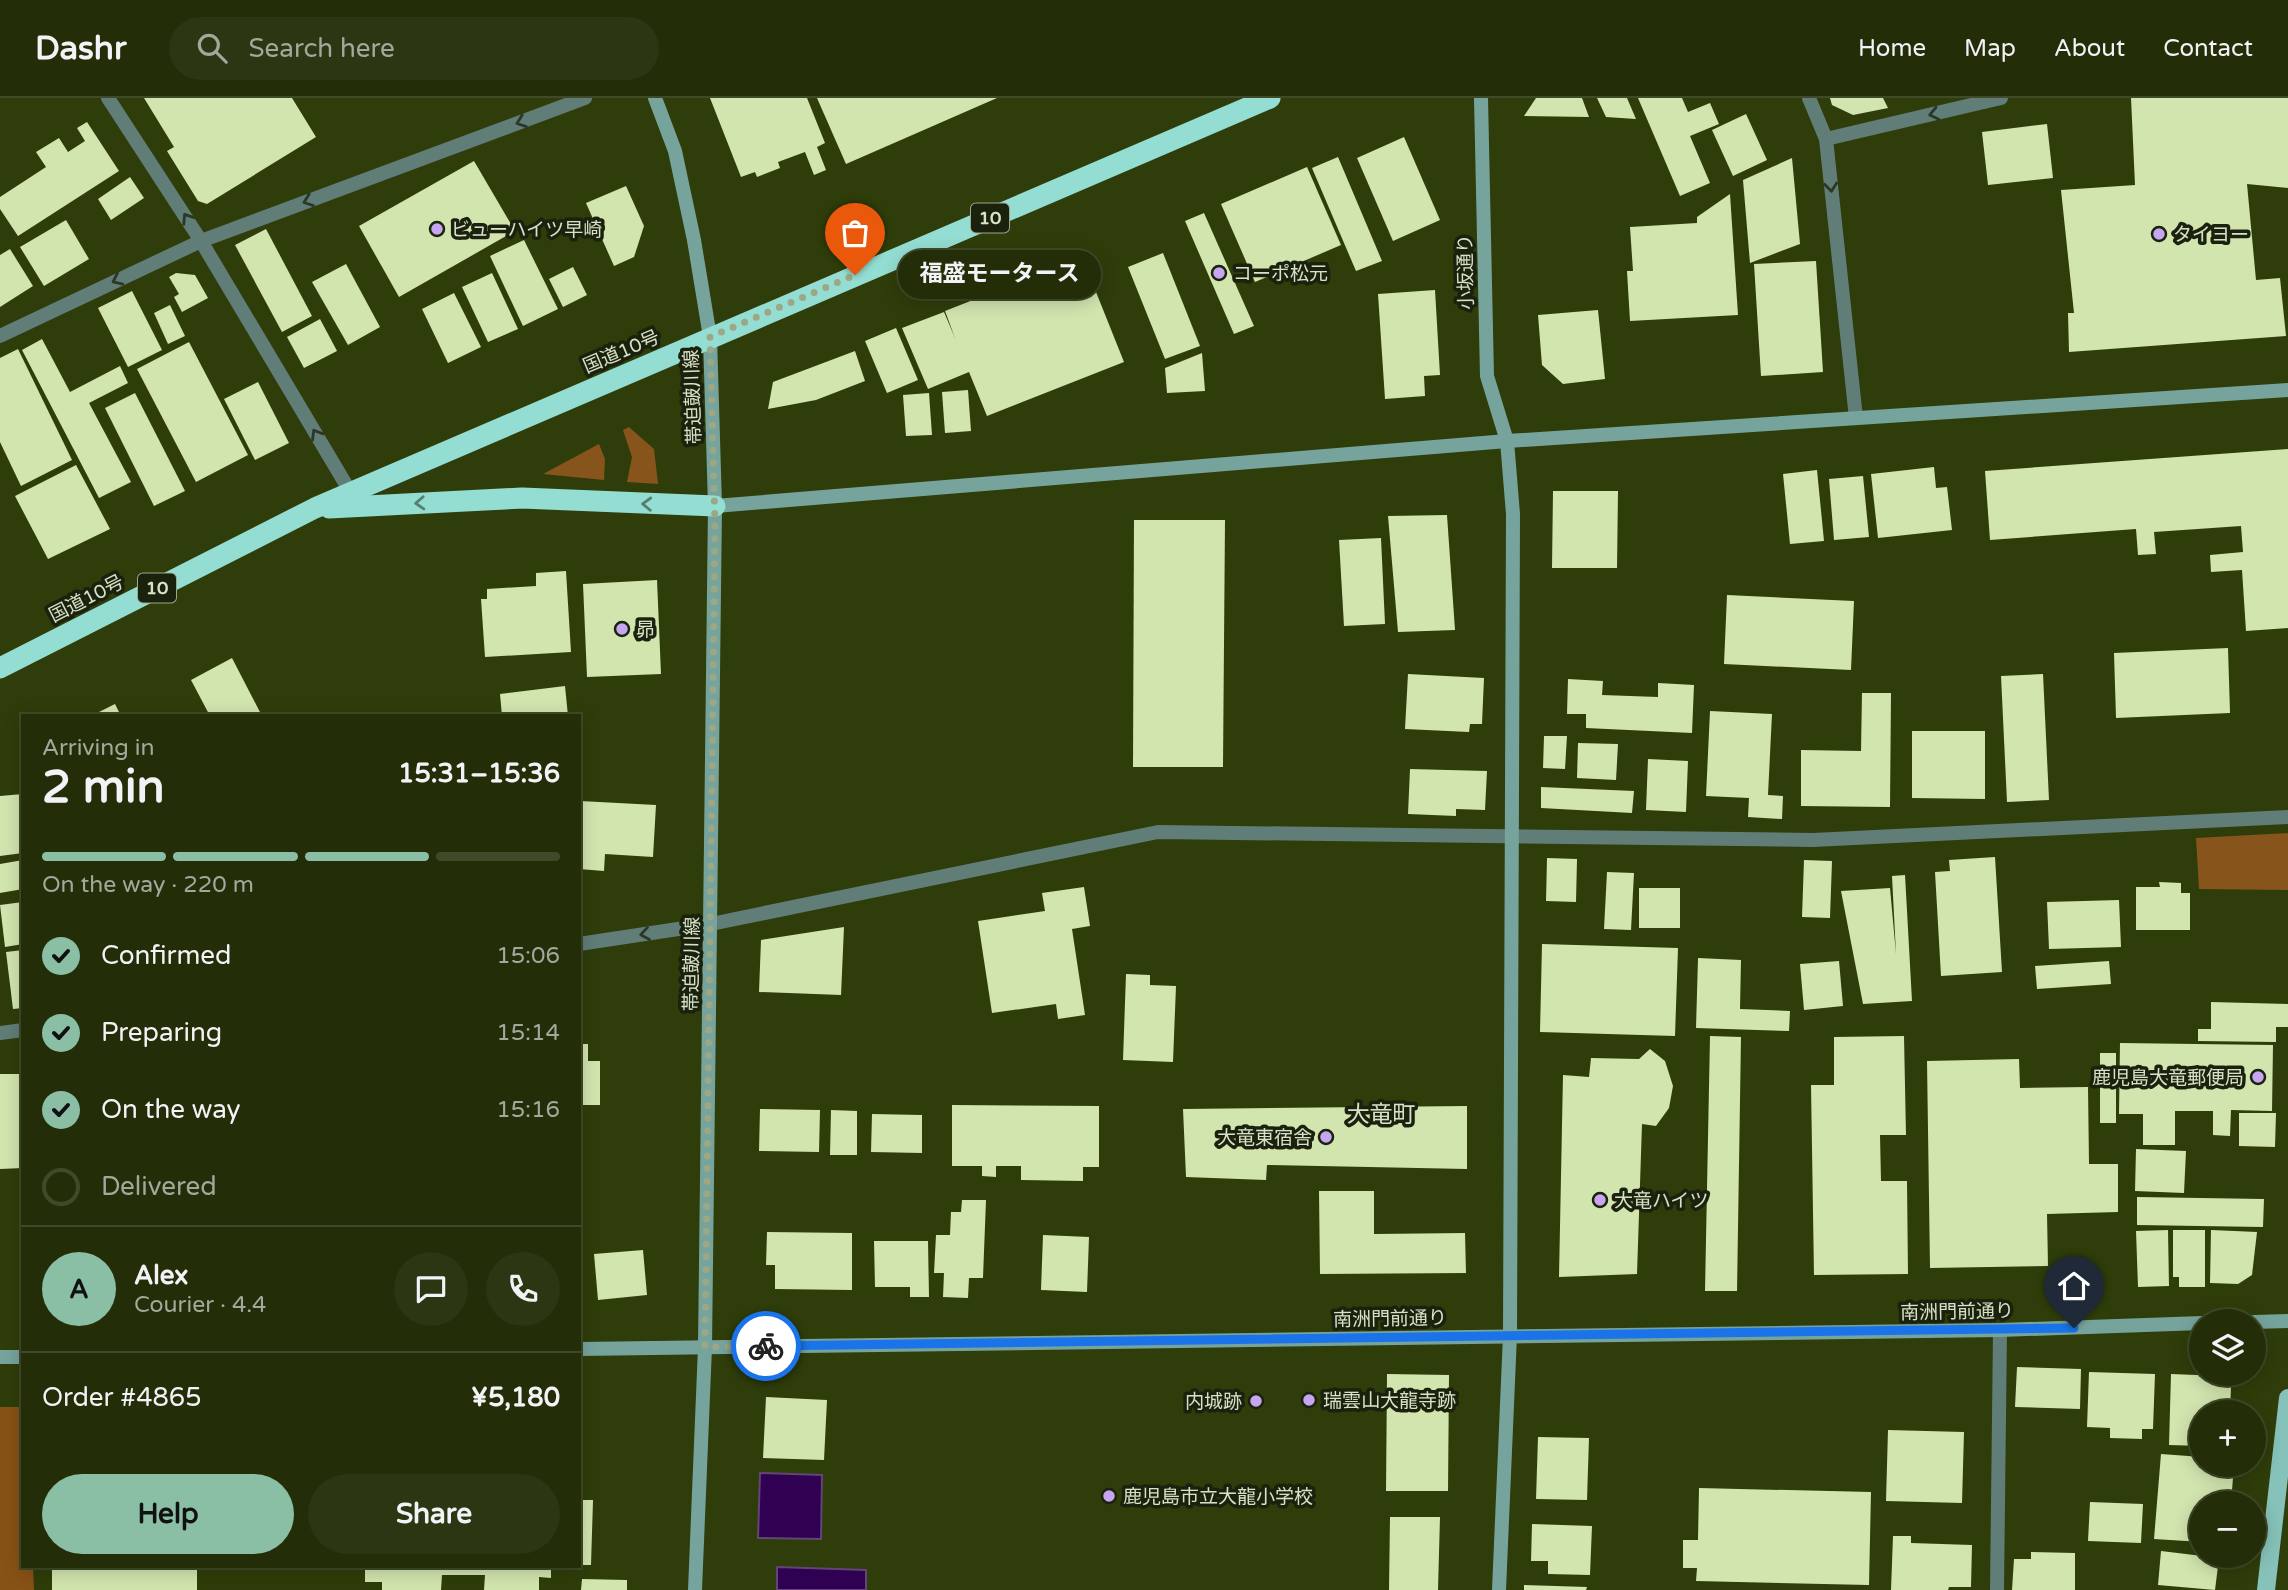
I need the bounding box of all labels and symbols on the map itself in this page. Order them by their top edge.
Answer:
one-way arrow [1928,105,1940,120]
one-way arrow [515,114,528,128]
one-way arrow [1824,181,1839,193]
one-way arrow [302,193,314,207]
pin [825,203,885,275]
road number: 10 [971,204,1009,232]
one-way arrow [182,213,195,226]
place label: ビューハイツ早崎 [451,219,602,241]
marker: ビューハイツ早崎 [429,221,445,237]
place label: タイヨー [2173,224,2249,246]
marker: タイヨー [2151,226,2167,242]
street label: 小坂通り [1454,234,1478,310]
callout: 福盛モータース [897,250,1100,300]
place label: コーポ松元 [1233,263,1328,285]
marker: コーポ松元 [1211,265,1227,281]
one-way arrow [112,272,124,286]
street label: 国道10号 [580,326,663,378]
street label: 帯迫皷川線 [680,349,706,445]
one-way arrow [312,429,325,442]
one-way arrow [414,496,425,511]
one-way arrow [641,496,652,511]
street label: 国道10号 [45,571,127,627]
road number: 10 [138,574,176,602]
place label: 昴 [636,619,655,641]
marker: 昴 [614,621,630,637]
street label: 帯迫皷川線 [680,916,704,1012]
one-way arrow [639,926,651,941]
place label: 鹿児島大竜郵便局 [2092,1067,2244,1089]
marker: 鹿児島大竜郵便局 [2250,1069,2266,1085]
district label: 大竜町 [1347,1101,1416,1129]
place label: 大竜東宿舎 [1217,1127,1312,1149]
marker: 大竜東宿舎 [1318,1129,1334,1145]
place label: 大竜ハイツ [1614,1190,1709,1212]
marker: 大竜ハイツ [1592,1192,1608,1208]
pin [2044,1256,2104,1328]
street label: 南洲門前通り [1900,1300,2014,1324]
street label: 南洲門前通り [1333,1307,1447,1331]
courier [731,1311,801,1381]
place label: 瑞雲山大龍寺跡 [1323,1390,1456,1412]
place label: 内城跡 [1185,1391,1242,1413]
marker: 瑞雲山大龍寺跡 [1301,1392,1317,1408]
marker: 内城跡 [1248,1393,1264,1409]
place label: 鹿児島市立大龍小学校 [1123,1486,1313,1508]
marker: 鹿児島市立大龍小学校 [1101,1488,1117,1504]

